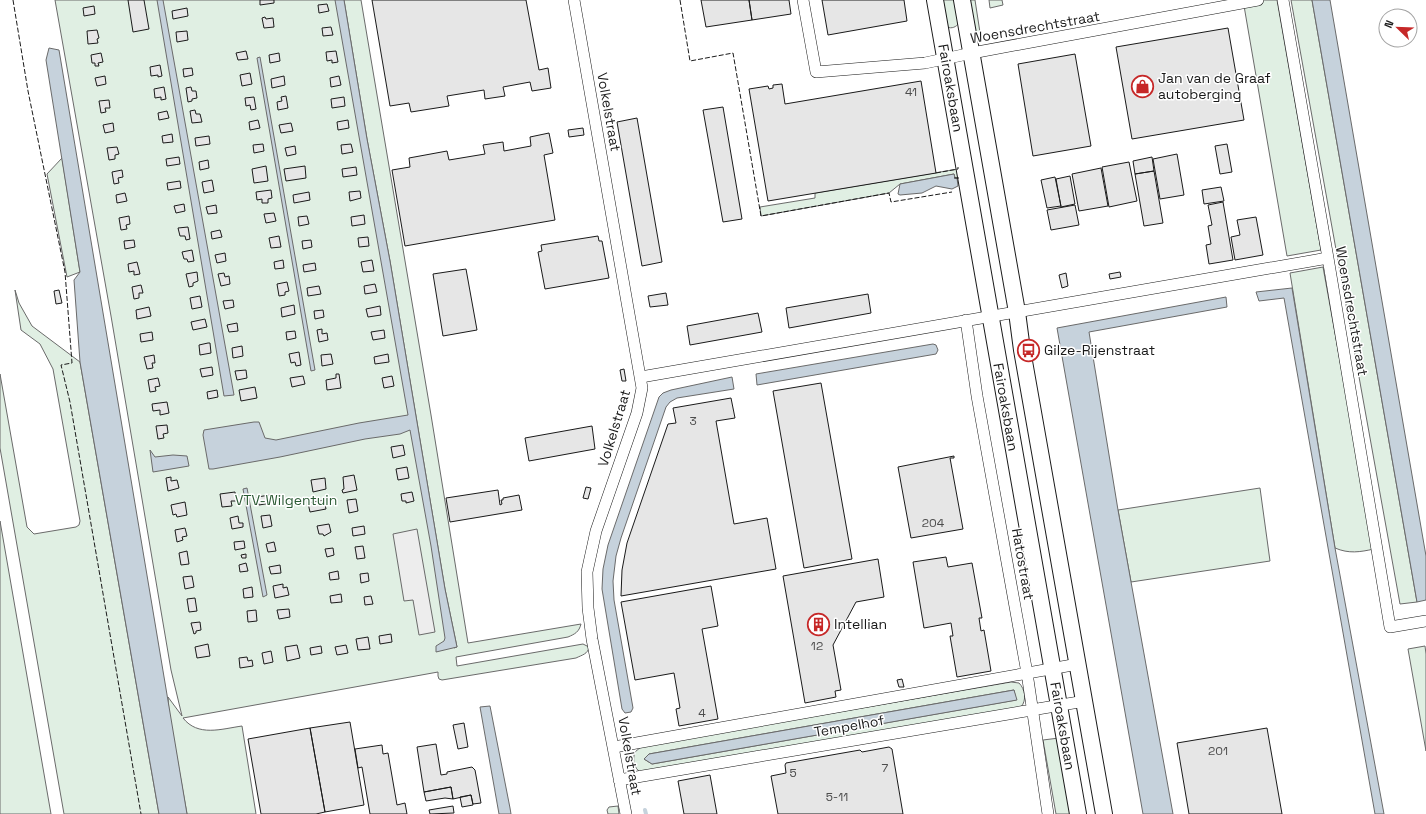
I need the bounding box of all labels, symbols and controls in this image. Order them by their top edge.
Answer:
street label: Woensdrechtstraat [969,7,1101,47]
north arrow [1378,8,1418,48]
text: N [1381,18,1397,30]
street label: Fairoaksbaan [934,43,968,133]
place label: Jan van de Graaf autoberging [1158,69,1271,103]
street label: Volkelstraat [593,71,625,153]
shop icon: Jan van de Graaf autoberging [1129,73,1155,99]
house number: 41 [905,84,917,100]
street label: Woensdrechtstraat [1332,245,1372,377]
bus stop icon: Gilze-Rijenstraat [1016,337,1042,363]
place label: Gilze-Rijenstraat [1044,341,1155,359]
street label: Fairoaksbaan [989,362,1023,452]
street label: Volkelstraat [594,387,634,469]
house number: 3 [689,413,697,429]
park label: VTV-Wilgentuin [235,491,337,509]
house number: 204 [922,515,945,531]
street label: Hatostraat [1008,527,1038,601]
building icon: Intellian [805,611,831,637]
place label: Intellian [834,615,887,633]
house number: 12 [811,638,823,654]
street label: Fairoaksbaan [1046,681,1080,771]
house number: 4 [698,705,706,721]
street label: Tempelhof [812,711,886,741]
street label: Volkelstraat [614,715,646,797]
house number: 201 [1208,743,1228,759]
house number: 7 [882,760,889,776]
house number: 5 [789,765,797,781]
house number: 5-11 [826,789,848,805]

